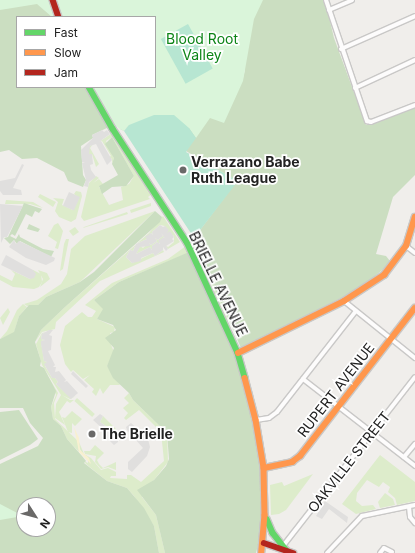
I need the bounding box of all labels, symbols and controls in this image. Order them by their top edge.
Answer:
legend [16,16,156,88]
text: Fast [54,25,78,40]
park label: Blood Root Valley [166,31,238,64]
text: Slow [54,45,81,60]
text: Jam [54,65,78,80]
place label: Verrazano Babe Ruth League [191,154,300,186]
marker: Verrazano Babe Ruth League [178,165,188,175]
street label: BRIELLE AVENUE [185,229,251,339]
street label: RUPERT AVENUE [294,340,378,440]
street label: OAKVILLE STREET [304,408,394,516]
place label: The Brielle [100,426,173,442]
marker: The Brielle [87,429,97,439]
north arrow [16,497,56,537]
text: N [37,516,53,531]

